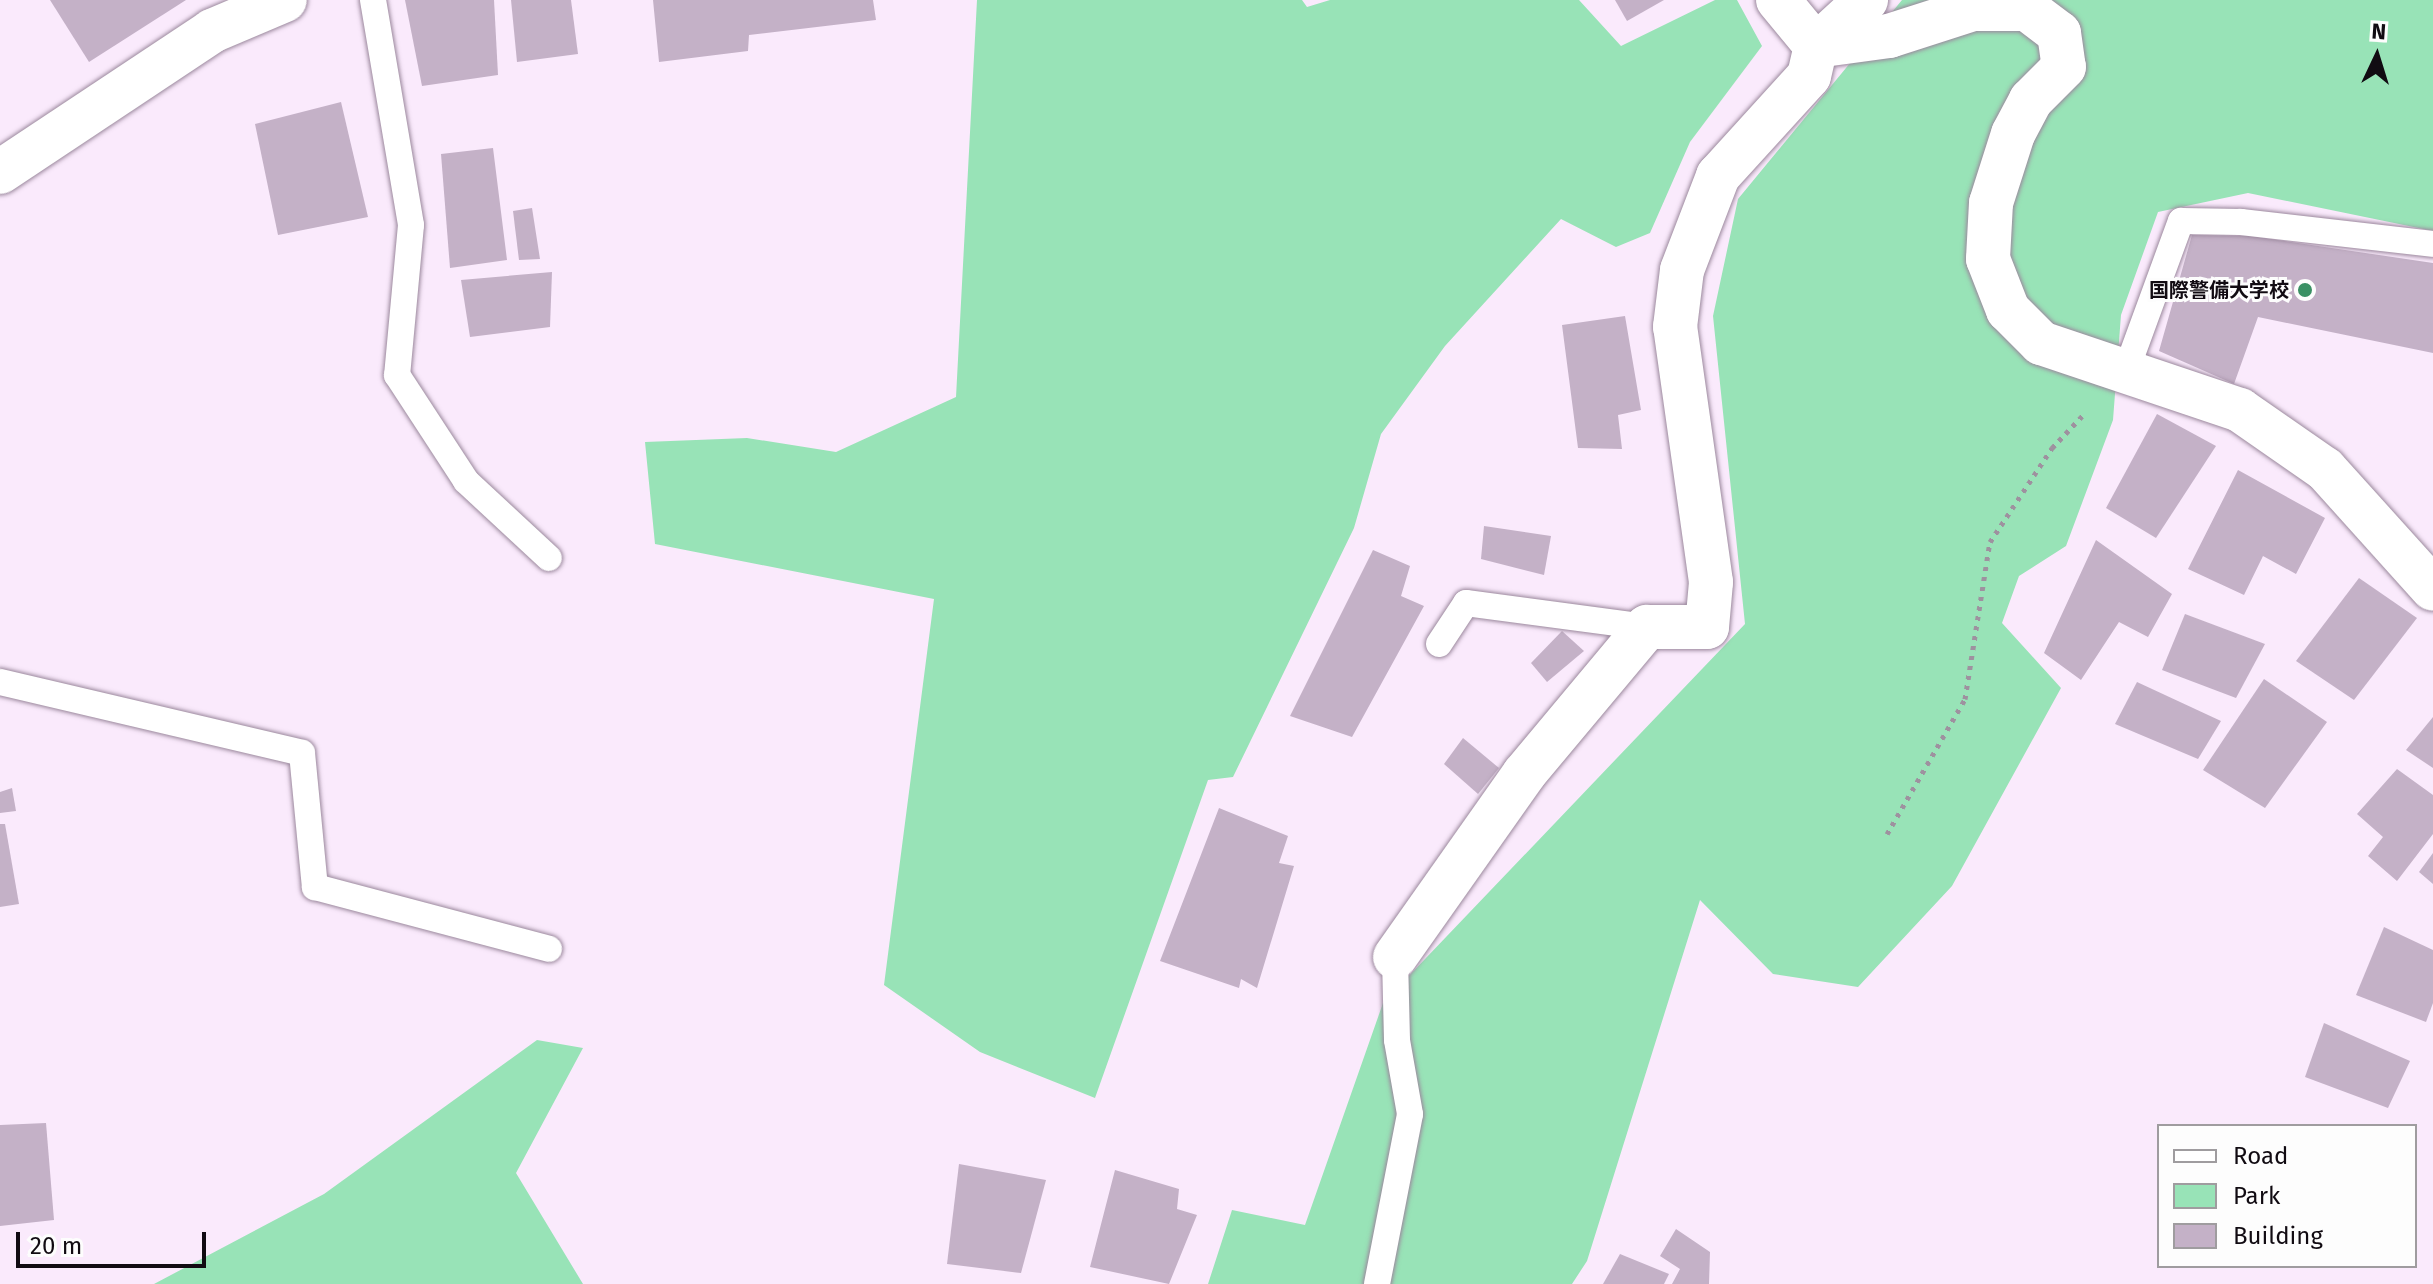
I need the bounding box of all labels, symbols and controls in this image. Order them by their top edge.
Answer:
north arrow [2337,16,2417,96]
text: N [2370,18,2387,46]
place label: 国際警備大学校 [2149,278,2289,302]
marker: 国際警備大学校 [2296,281,2314,299]
legend [2157,1124,2417,1268]
text: Road [2233,1142,2288,1170]
text: Park [2233,1182,2280,1210]
scale bar [20,1216,210,1266]
text: Building [2233,1222,2323,1250]
text: 20 m [30,1232,82,1260]

